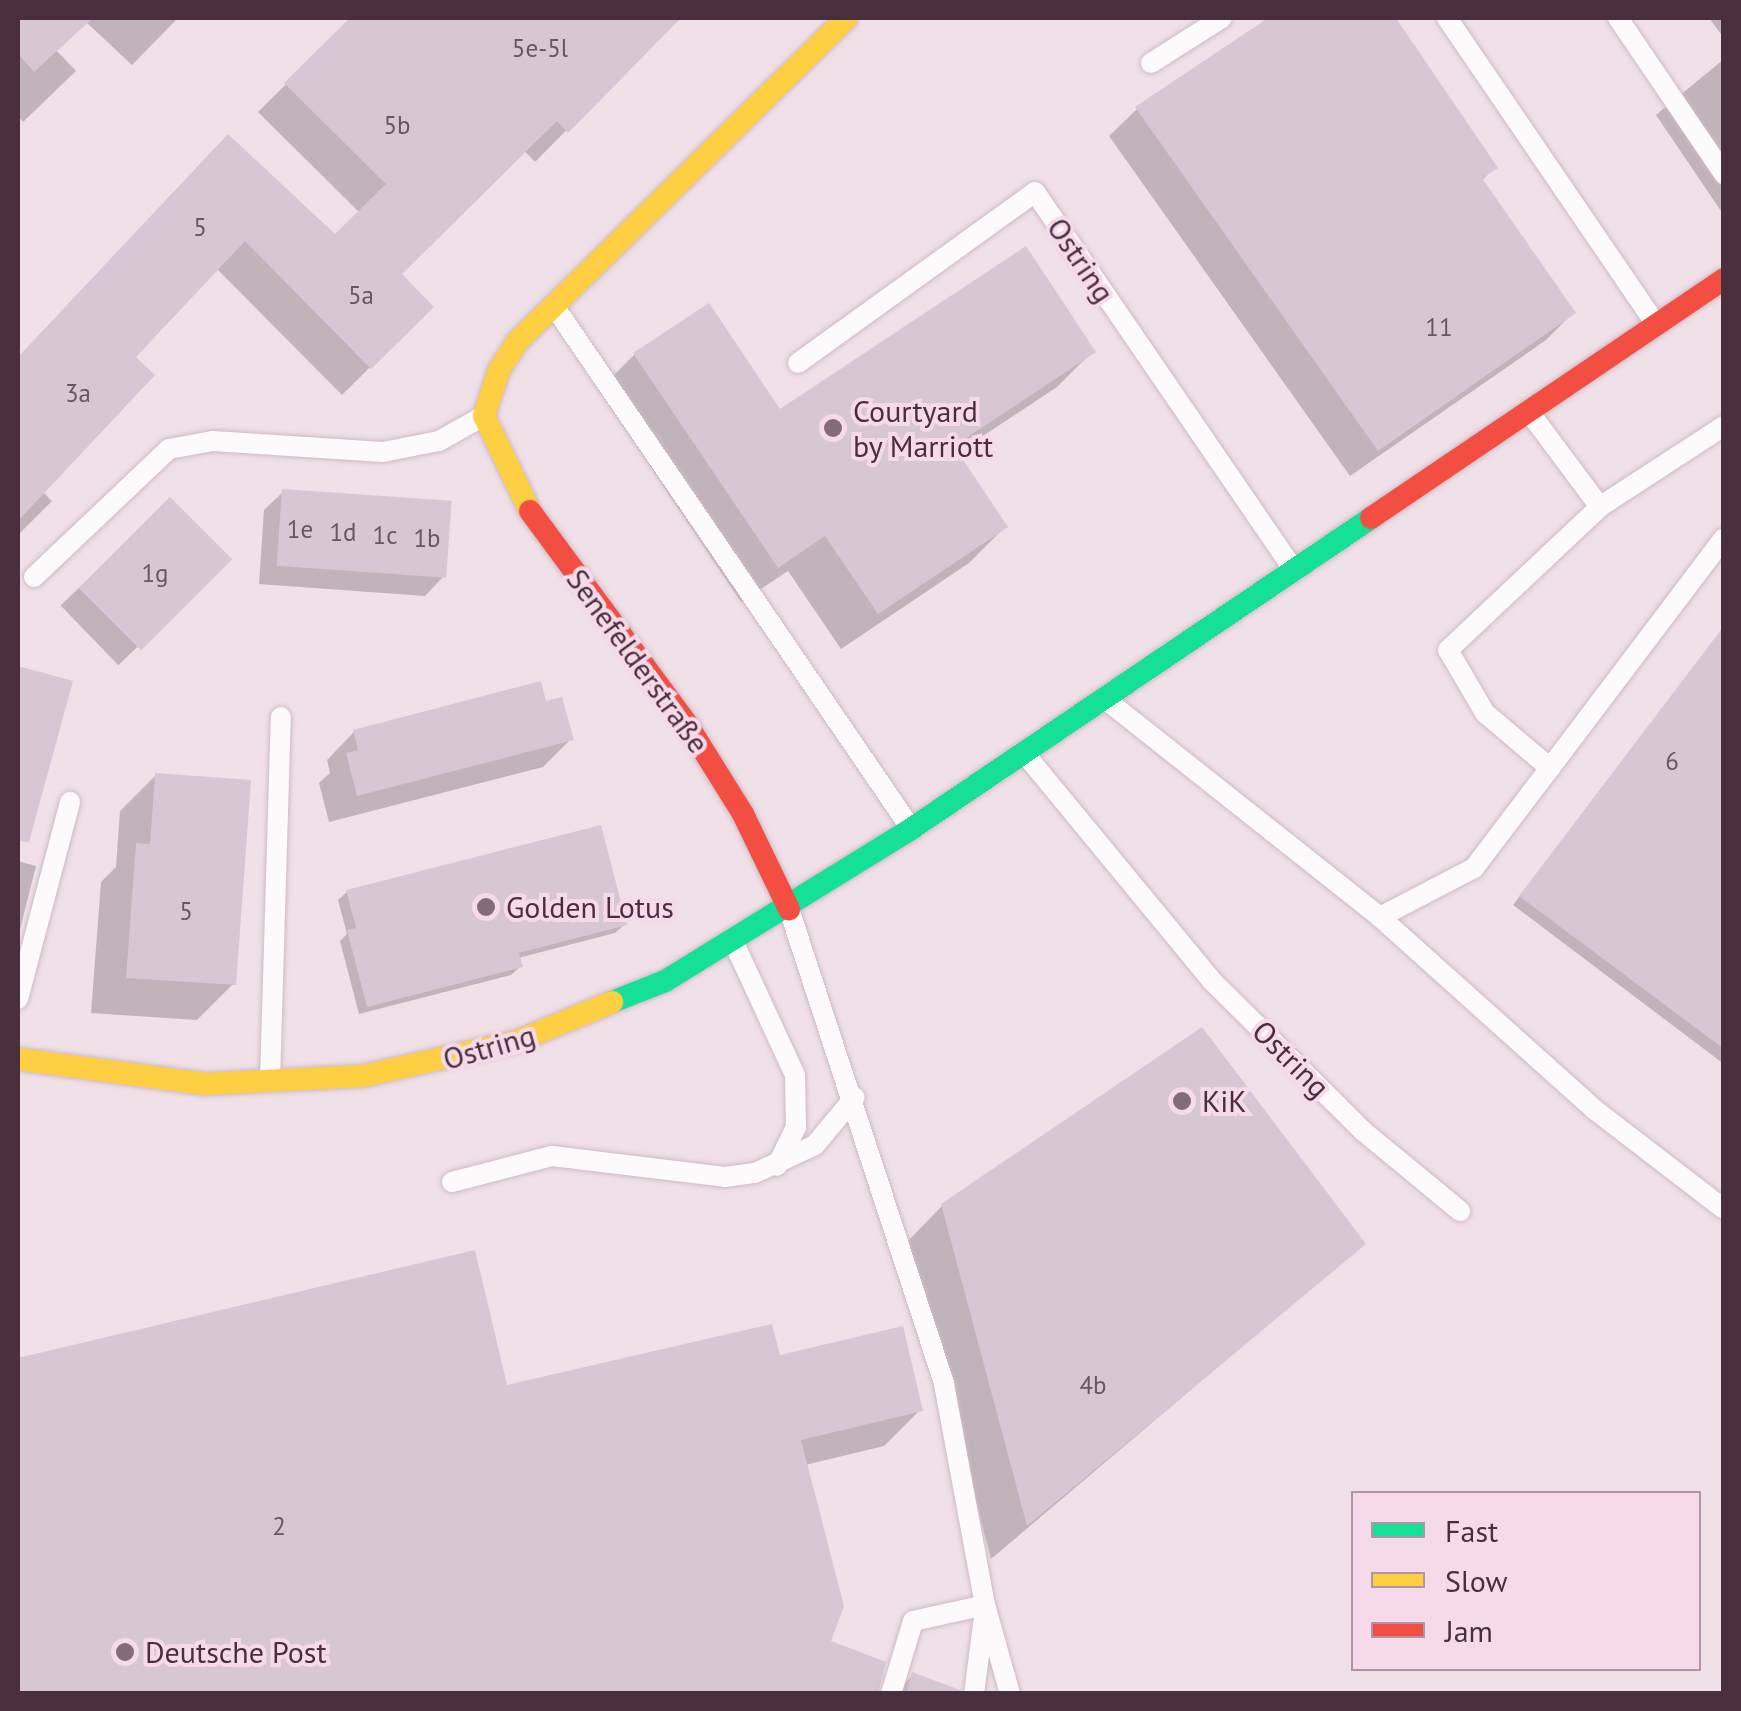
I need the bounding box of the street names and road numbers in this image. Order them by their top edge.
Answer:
street label: Ostring [1040,211,1122,309]
street label: Senefelderstraße [559,562,717,760]
street label: Ostring [1245,1013,1337,1105]
street label: Ostring [439,1017,539,1077]

